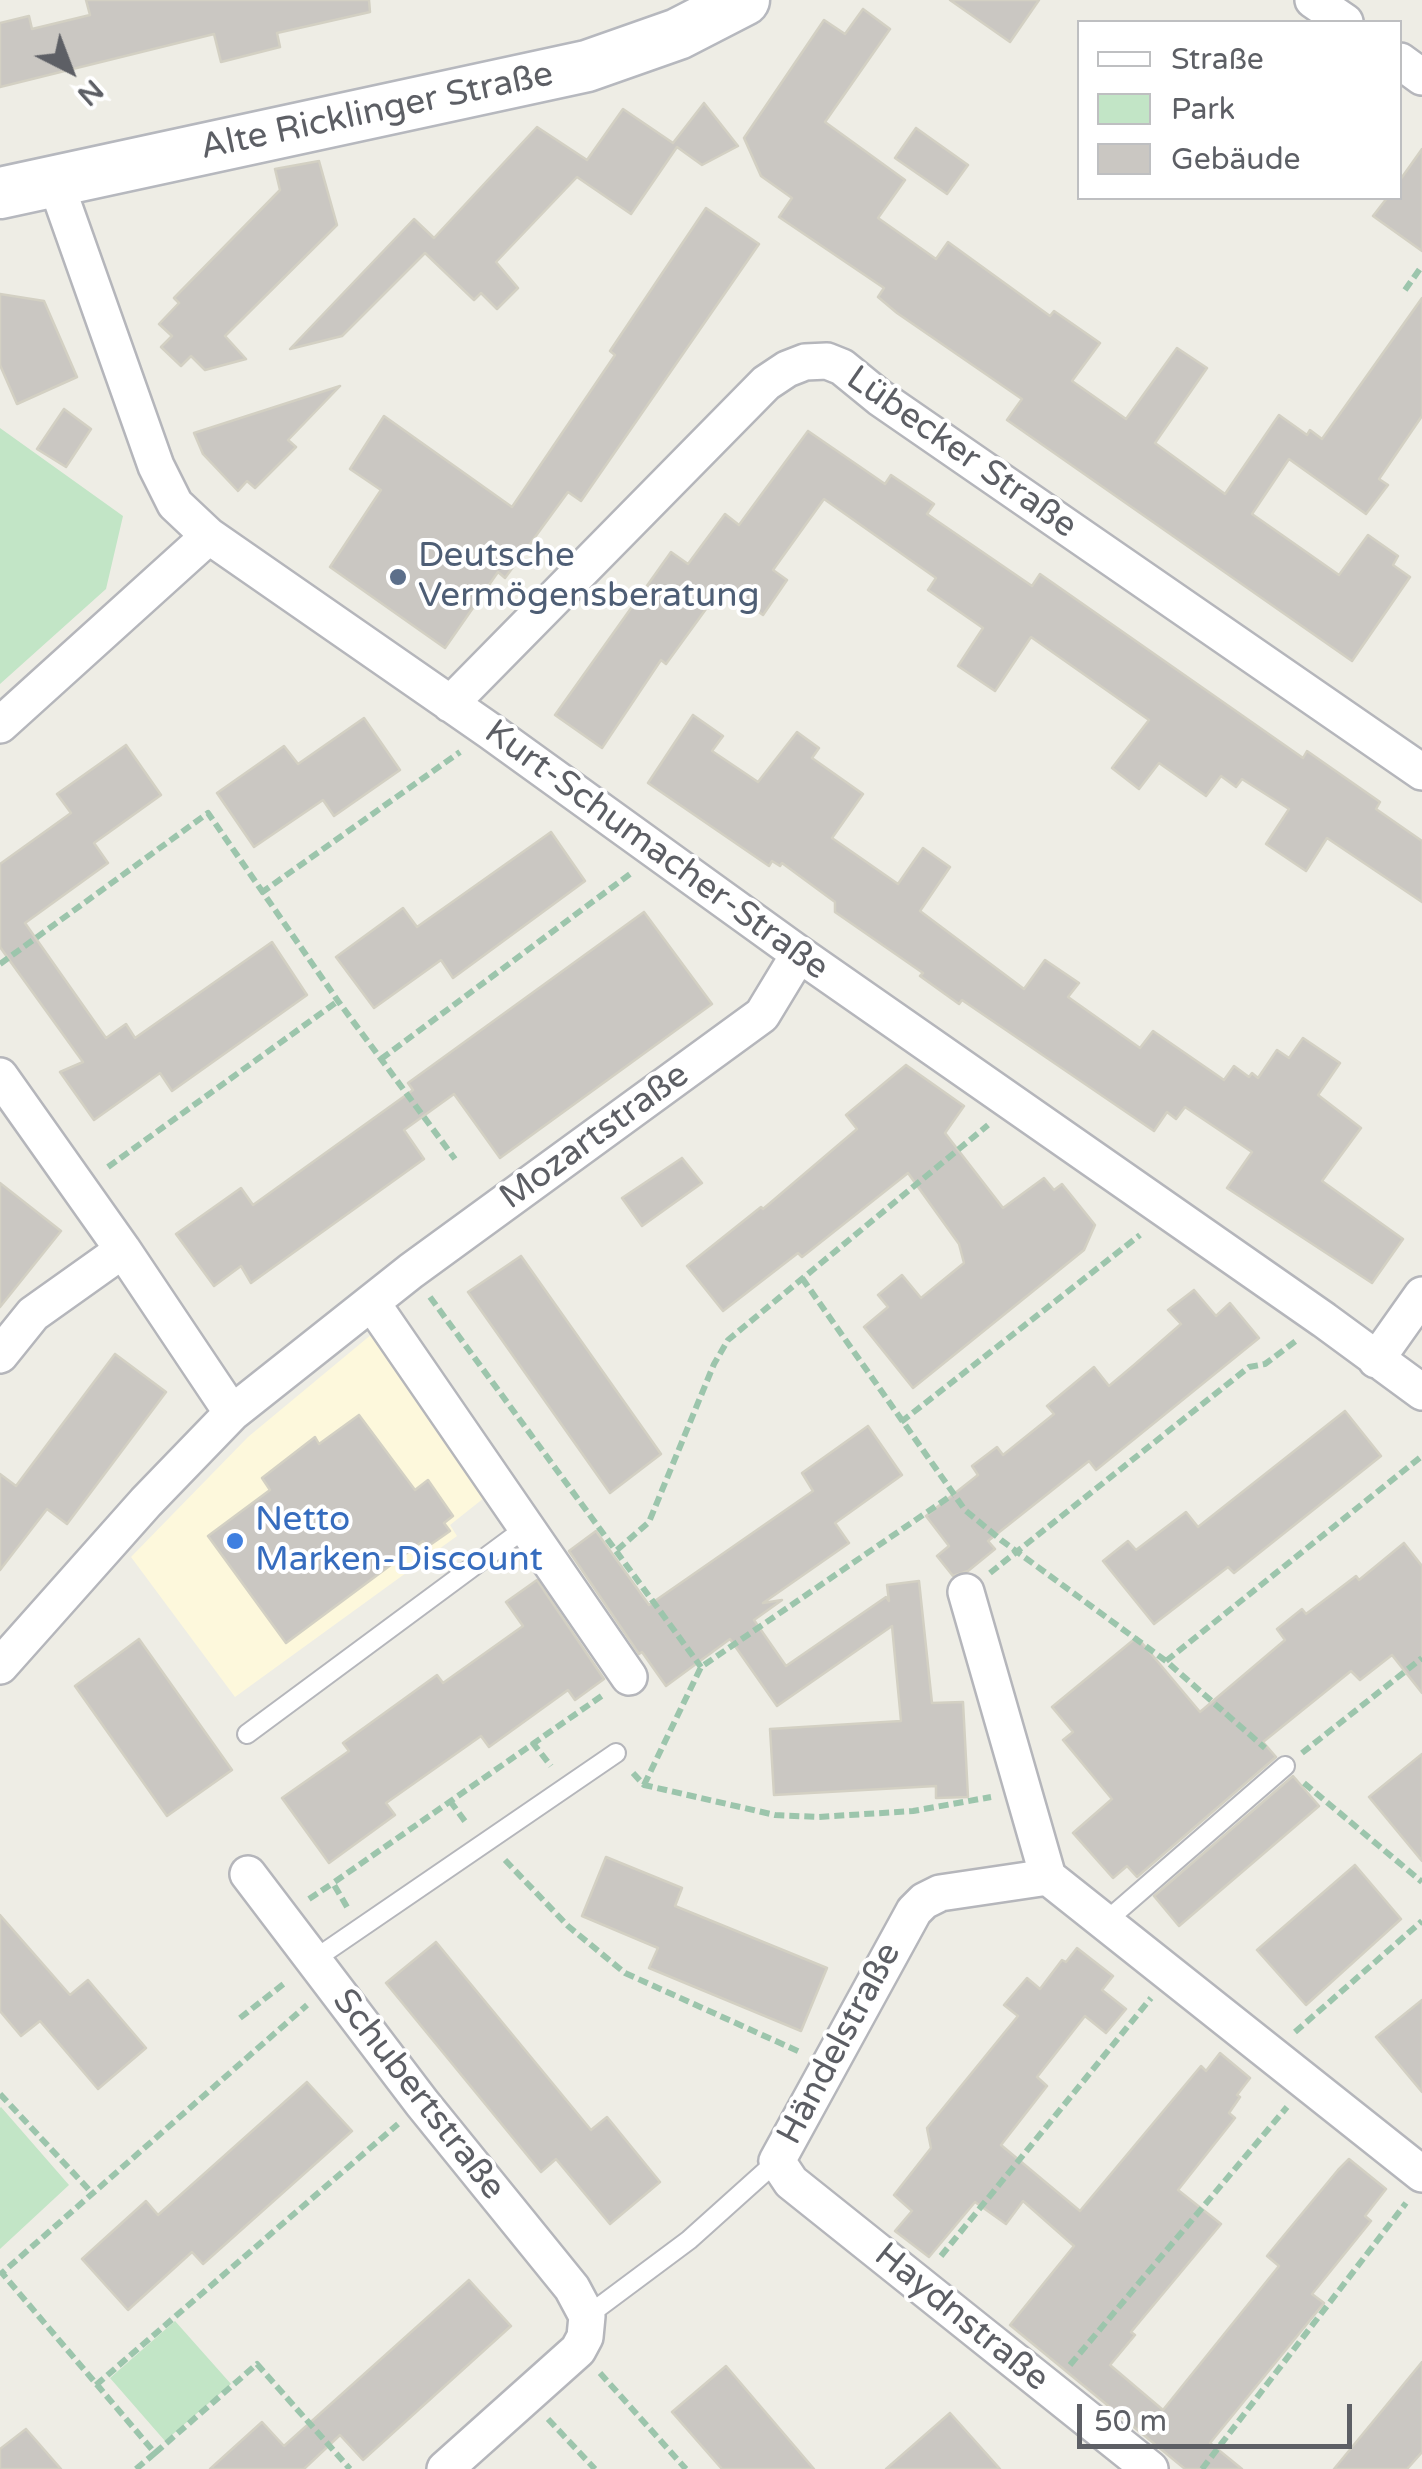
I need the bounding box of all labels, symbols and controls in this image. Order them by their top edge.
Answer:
north arrow [20,20,120,120]
legend [1077,20,1402,200]
text: Straße [1171,41,1264,78]
street label: Alte Ricklinger Straße [197,54,557,170]
text: N [70,72,110,112]
text: Park [1171,91,1235,128]
text: Gebäude [1171,141,1301,178]
street label: Lübecker Straße [838,358,1084,548]
place label: Deutsche Vermögensberatung [418,536,760,618]
marker: Deutsche Vermögensberatung [387,566,409,588]
street label: Kurt-Schumacher-Straße [476,712,836,990]
street label: Mozartstraße [493,1055,697,1219]
place label: Netto Marken-Discount [255,1500,543,1582]
marker: Netto Marken-Discount [224,1530,246,1552]
street label: Händelstraße [769,1936,911,2152]
street label: Schubertstraße [323,1981,513,2209]
street label: Haydnstraße [865,2235,1057,2401]
scale bar [1082,2384,1357,2446]
text: 50 m [1094,2403,1167,2440]

